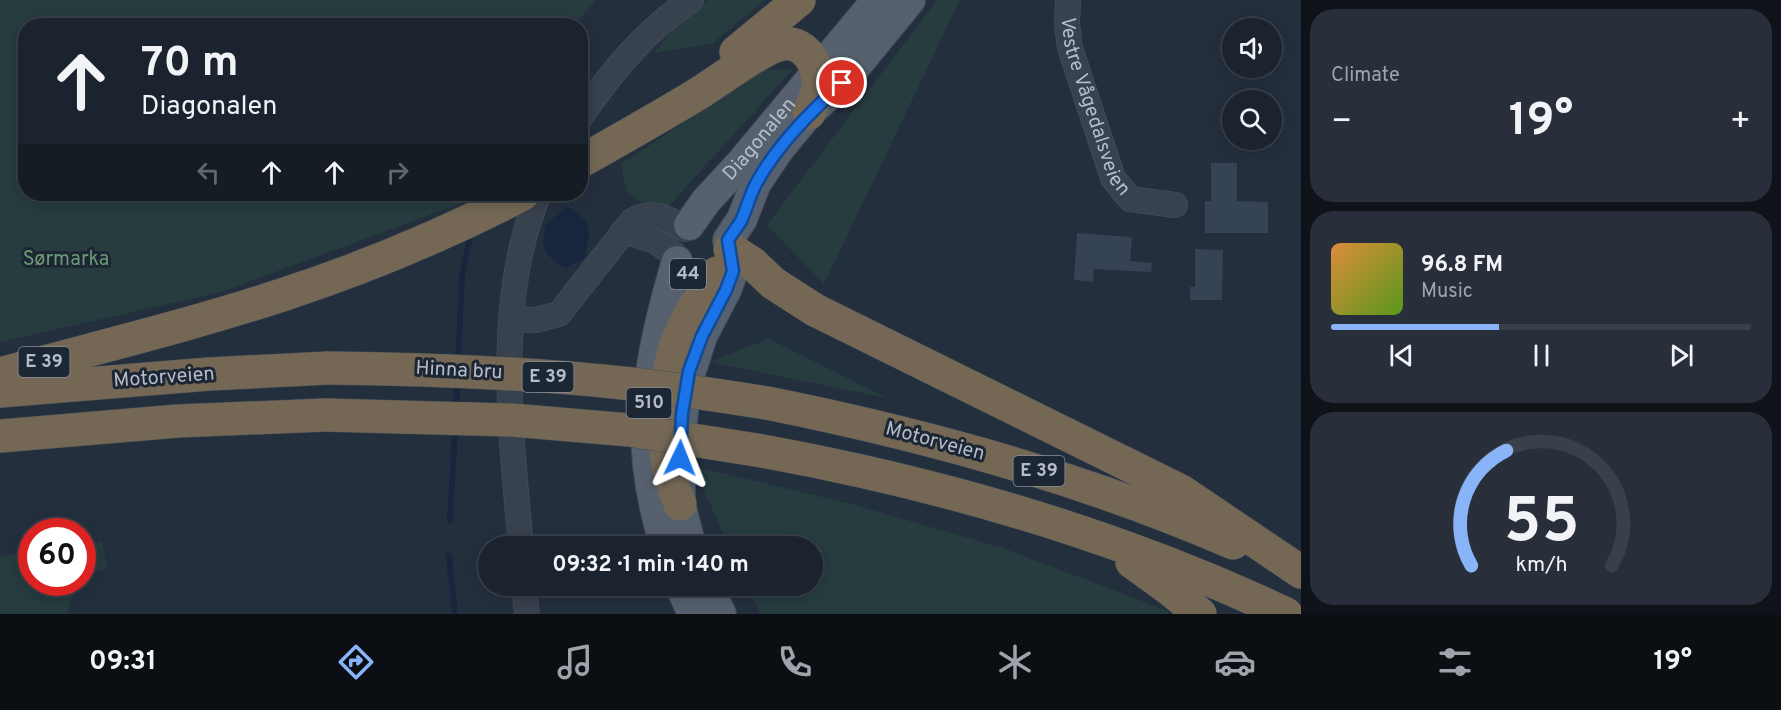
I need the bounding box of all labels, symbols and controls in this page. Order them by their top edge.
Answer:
street label: Vestre Vågedalsveien [1054,16,1136,202]
map controls [1222,18,1282,150]
button: sound [1222,18,1282,78]
text: 70 m [141,38,239,91]
icon: ahead [42,42,120,120]
pin [816,57,867,108]
text: Climate [1331,63,1400,89]
icon: arrive [825,66,858,99]
text: Diagonalen [141,90,278,124]
button: search [1222,90,1282,150]
street label: Diagonalen [717,93,803,187]
text: 19° [1509,94,1573,151]
text: − [1331,102,1352,144]
text: + [1730,102,1751,144]
icon: left [192,156,225,189]
icon: ahead [255,156,288,189]
icon: ahead [318,156,351,189]
icon: right [381,156,414,189]
park label: Sørmarka [23,247,109,273]
text: 96.8 FM [1421,252,1503,279]
road number: 44 [670,259,706,289]
text: Music [1421,279,1473,305]
icon: previous [1385,339,1418,372]
icon: pause [1525,339,1558,372]
icon: next [1665,339,1698,372]
road number: E 39 [18,347,70,377]
street label: Hinna bru [415,356,503,386]
street label: Motorveien [112,361,216,395]
road number: E 39 [522,362,574,392]
road number: 510 [626,388,672,418]
street label: Motorveien [883,416,987,468]
position arrow [648,426,712,490]
road number: E 39 [1014,456,1064,486]
text: 55 [1503,485,1579,564]
speed limit sign: 60 [18,518,96,596]
text: 09:32 · 1 min · 140 m [552,552,749,579]
text: km/h [1515,552,1567,579]
icon: directions [335,641,377,683]
icon: music [554,641,596,683]
icon: phone [774,641,816,683]
icon: climate [994,641,1036,683]
icon: car [1214,641,1256,683]
icon: filters [1434,641,1476,683]
text: 09:31 [89,645,157,679]
text: 19° [1653,645,1692,679]

